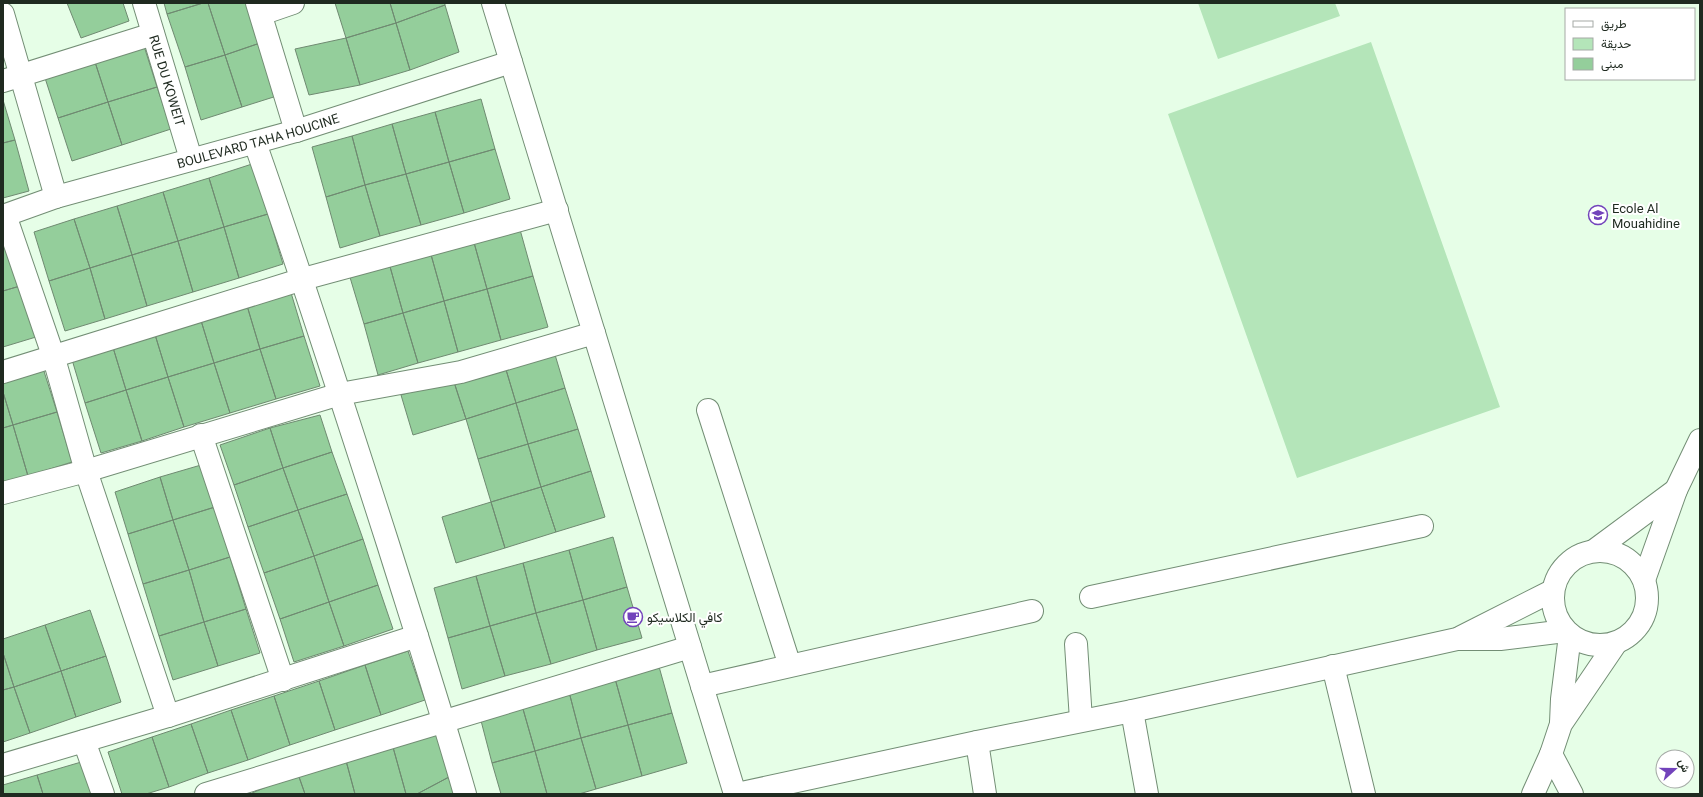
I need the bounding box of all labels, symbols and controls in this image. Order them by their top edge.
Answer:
legend [1565,8,1695,80]
text: طريق [1601,17,1627,32]
street label: RUE DU KOWEIT [146,33,188,128]
text: حديقة [1601,37,1631,51]
text: مبنى [1601,57,1623,72]
street label: BOULEVARD TAHA HOUCINE [175,111,341,171]
place label: Ecole Al Mouahidine [1612,201,1680,231]
school or university icon: Ecole Al Mouahidine [1587,204,1609,226]
cafe icon: كافي الكلاسيكو [622,606,644,628]
place label: كافي الكلاسيكو [647,610,723,628]
north arrow [1655,749,1695,789]
text: ش [1675,757,1692,774]

